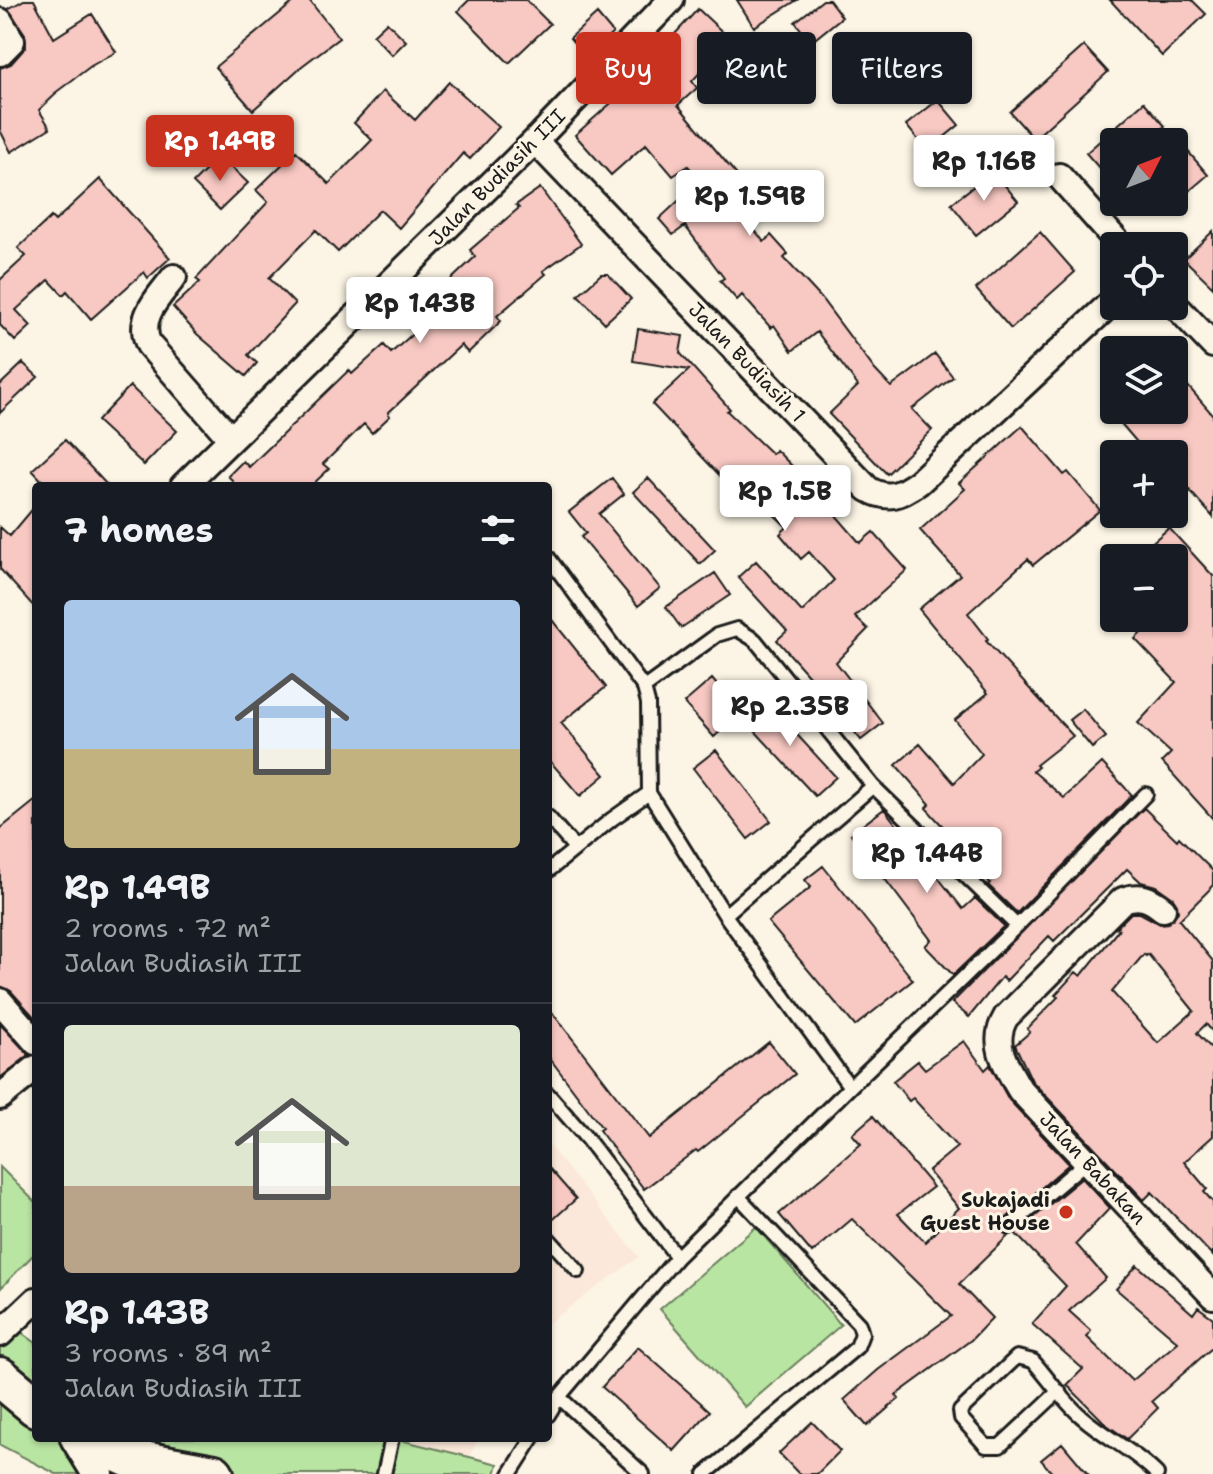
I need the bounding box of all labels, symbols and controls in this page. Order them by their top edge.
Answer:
chip: Buy [576,32,681,104]
chip: Rent [697,32,816,104]
chip: Filters [832,32,972,104]
street label: Jalan Budiasih III [423,103,571,251]
pin: Rp 1.49B [137,115,303,183]
text: Rp 1.49B [164,123,276,158]
north arrow [1100,128,1188,216]
map controls [1100,128,1188,632]
pin: Rp 1.16B [901,135,1067,203]
text: Rp 1.16B [932,143,1036,178]
pin: Rp 1.59B [667,170,833,238]
text: Rp 1.59B [694,178,806,213]
button: locate [1100,232,1188,320]
pin: Rp 1.43B [337,277,503,345]
text: Rp 1.43B [364,285,476,320]
street label: Jalan Budiasih 1 [683,296,811,428]
button: layers [1100,336,1188,424]
button: + [1100,440,1188,528]
pin: Rp 1.5B [711,465,859,533]
text: Rp 1.5B [738,473,832,508]
text: 7 homes [64,507,213,553]
icon: filters [476,508,520,552]
button: − [1100,544,1188,632]
icon: home [220,652,364,796]
pin: Rp 2.35B [707,680,873,748]
text: Rp 2.35B [730,688,850,723]
pin: Rp 1.44B [844,827,1010,895]
text: Rp 1.44B [871,835,983,870]
text: Rp 1.49B [64,864,211,910]
text: 2 rooms · 72 m² [64,910,271,945]
text: Jalan Budiasih III [64,945,302,980]
icon: home [220,1077,364,1221]
street label: Jalan Babakan [1034,1106,1152,1230]
place label: Sukajadi Guest House [920,1187,1050,1236]
marker: Sukajadi Guest House [1057,1203,1075,1221]
text: Rp 1.43B [64,1289,210,1335]
text: 3 rooms · 89 m² [64,1335,272,1370]
text: Jalan Budiasih III [64,1370,302,1405]

